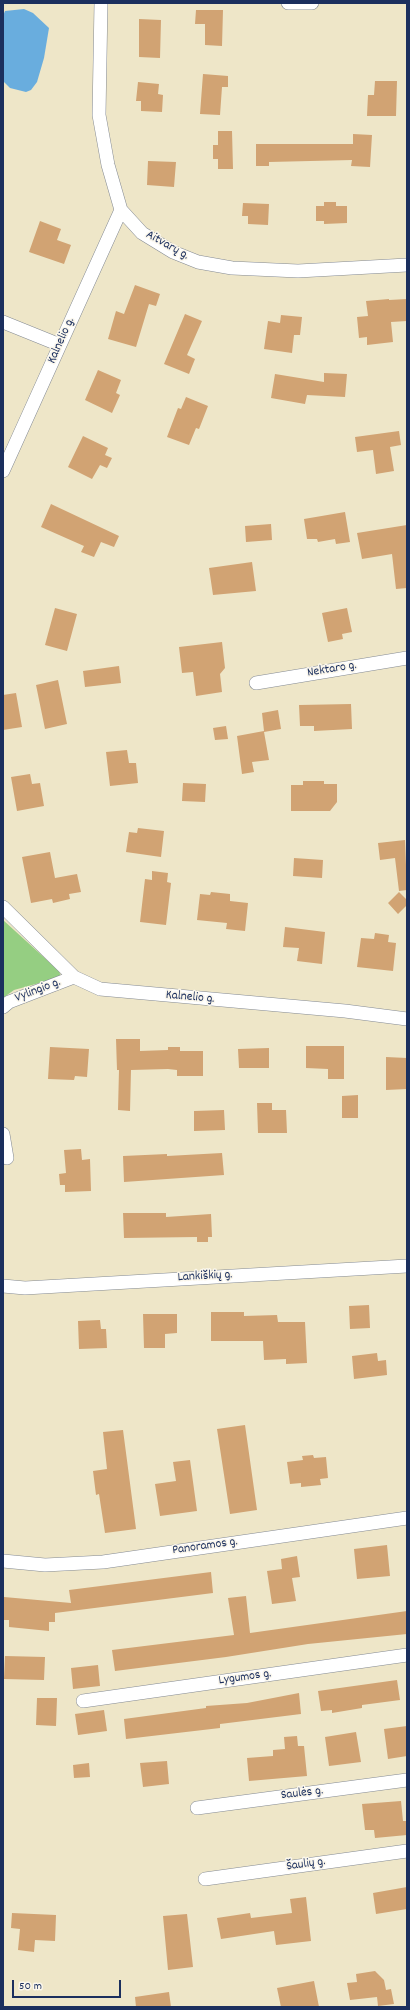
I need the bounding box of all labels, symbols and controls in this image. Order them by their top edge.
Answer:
street label: Aitvarų g. [143,228,191,264]
street label: Kalnelio g. [45,315,79,367]
street label: Nektaro g. [306,658,358,682]
street label: Vylingio g. [13,975,63,1007]
street label: Kalnelio g. [165,988,215,1008]
street label: Lankiškių g. [177,1268,233,1286]
street label: Panoramos g. [171,1535,239,1559]
street label: Lygumos g. [218,1667,272,1689]
street label: Saulės g. [280,1784,324,1804]
street label: Šaulių g. [286,1855,326,1875]
scale bar [14,1972,123,1998]
text: 50 m [19,1978,42,1995]

